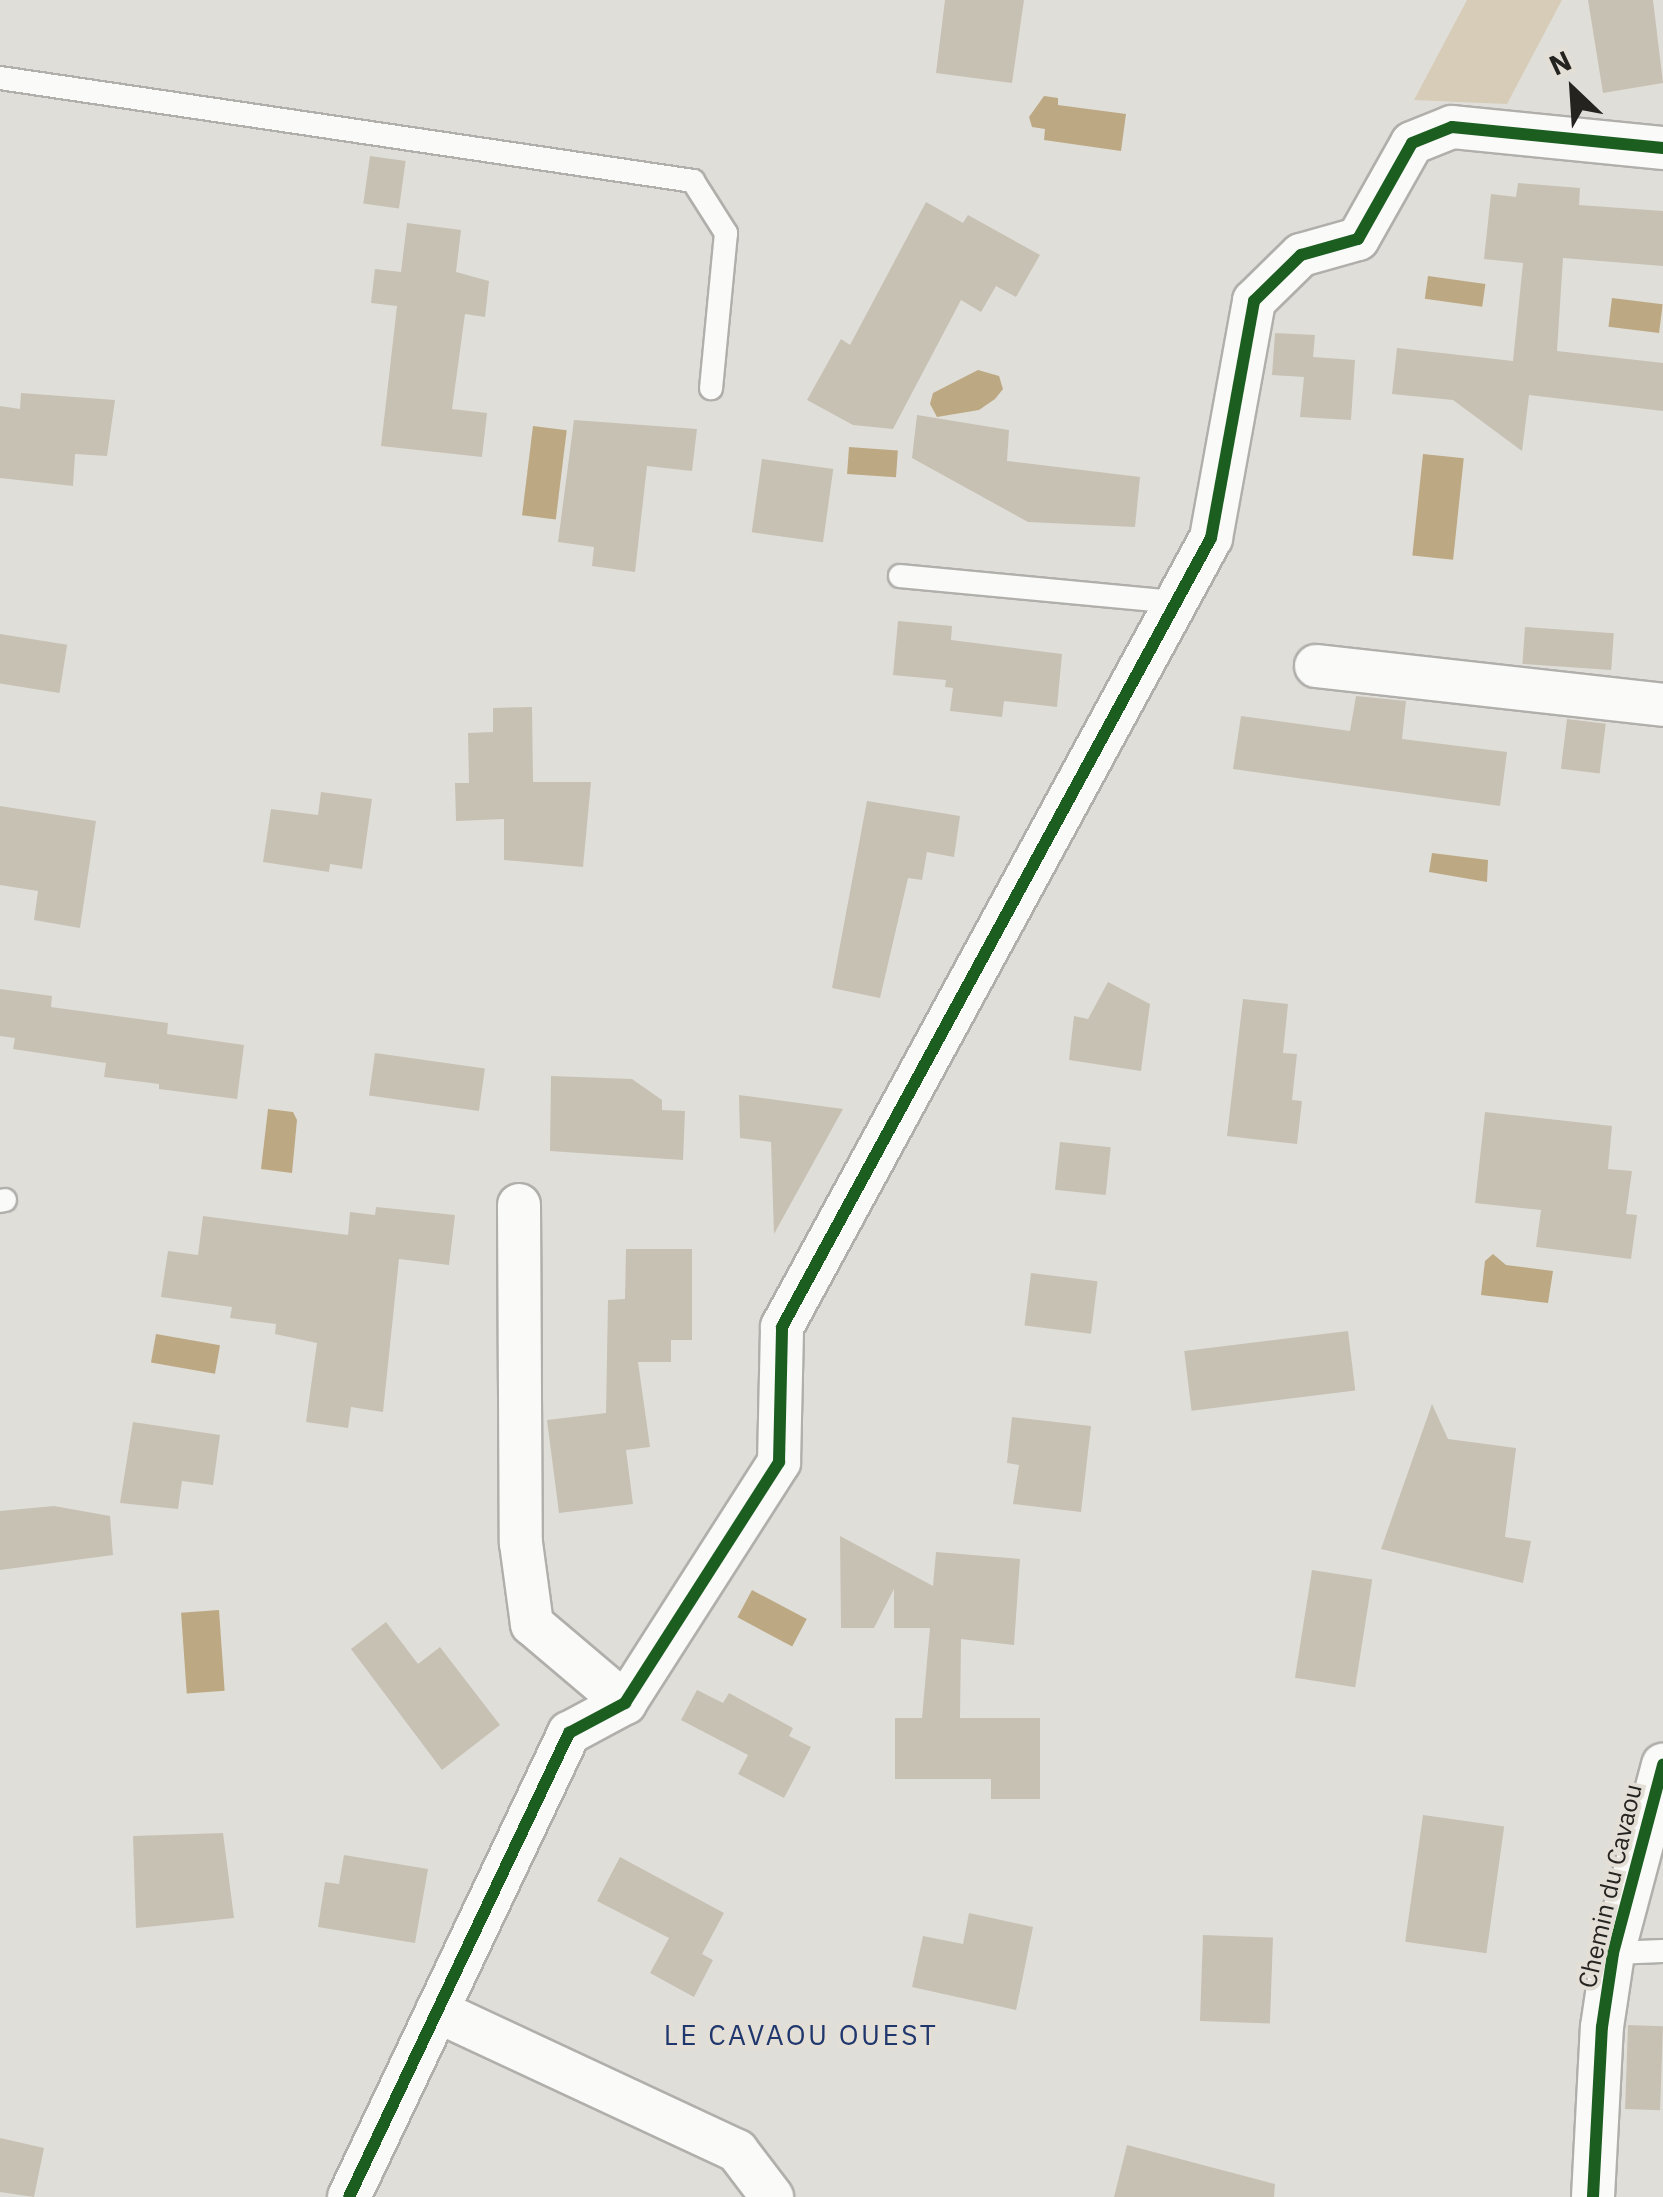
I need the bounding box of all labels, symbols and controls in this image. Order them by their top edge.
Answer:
north arrow [1523,40,1623,140]
text: N [1543,41,1577,83]
street label: Chemin du Cavaou [1572,1781,1648,1991]
district label: LE CAVAOU OUEST [664,2018,938,2052]

